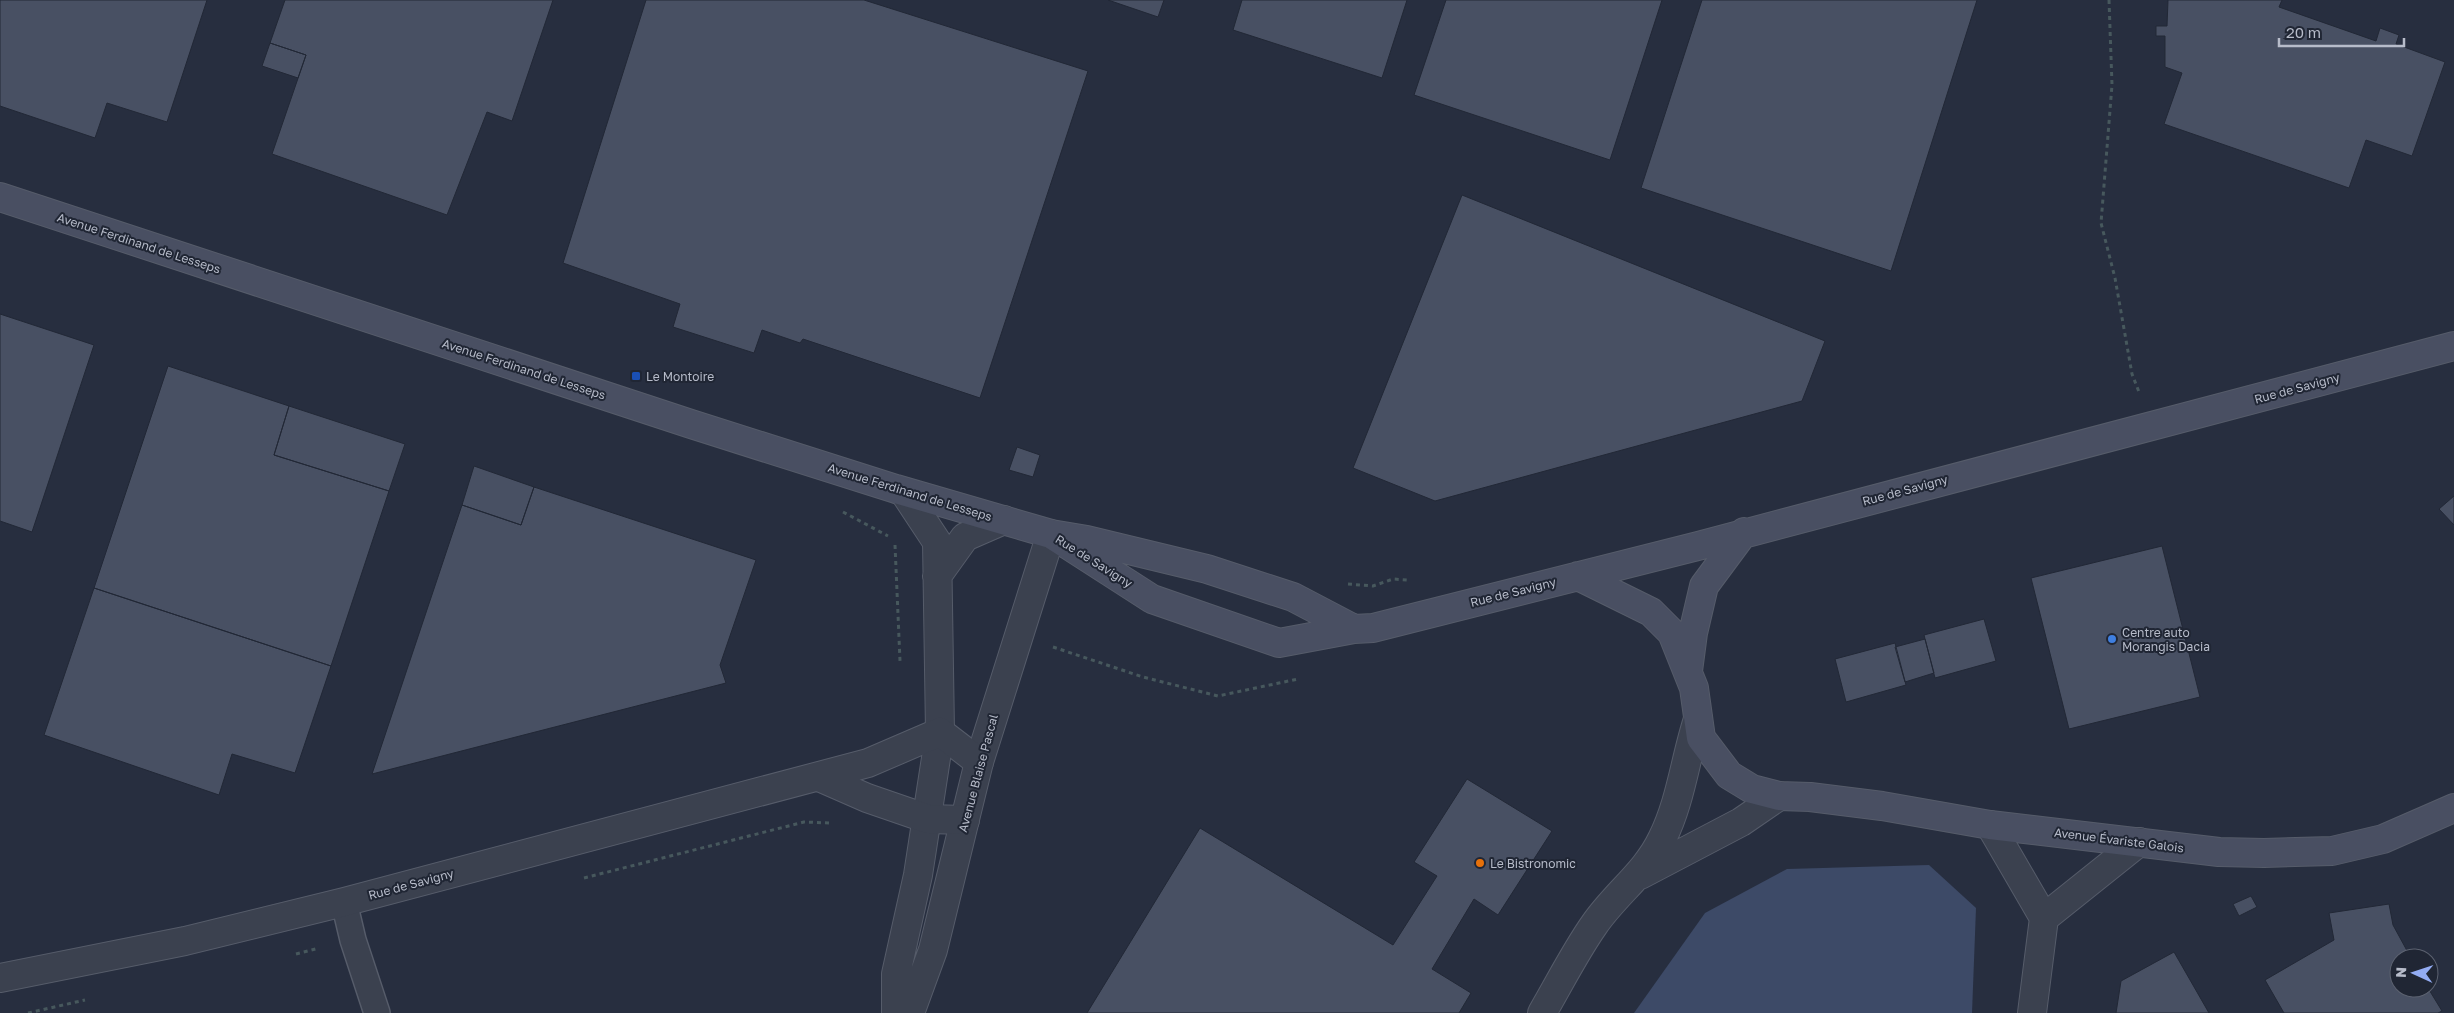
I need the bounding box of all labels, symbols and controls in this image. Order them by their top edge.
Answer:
scale bar [2279,15,2404,47]
text: 20 m [2286,23,2321,41]
street label: Avenue Ferdinand de Lesseps [55,209,223,277]
street label: Avenue Ferdinand de Lesseps [440,335,608,403]
place label: Le Montoire [646,369,714,384]
street label: Rue de Savigny [2253,369,2342,407]
marker: Le Montoire [630,370,642,382]
street label: Avenue Ferdinand de Lesseps [826,460,994,524]
street label: Rue de Savigny [1861,471,1950,509]
street label: Rue de Savigny [1053,531,1135,591]
street label: Rue de Savigny [1469,574,1558,610]
place label: Centre auto Morangis Dacia [2122,625,2210,654]
marker: Centre auto Morangis Dacia [2106,633,2118,645]
street label: Avenue Blaise Pascal [955,712,1001,834]
street label: Avenue Évariste Galois [2053,825,2185,855]
place label: Le Bistronomic [1490,856,1576,871]
marker: Le Bistronomic [1474,857,1486,869]
street label: Rue de Savigny [367,865,456,903]
north arrow [2389,948,2439,998]
text: N [2392,967,2409,978]

